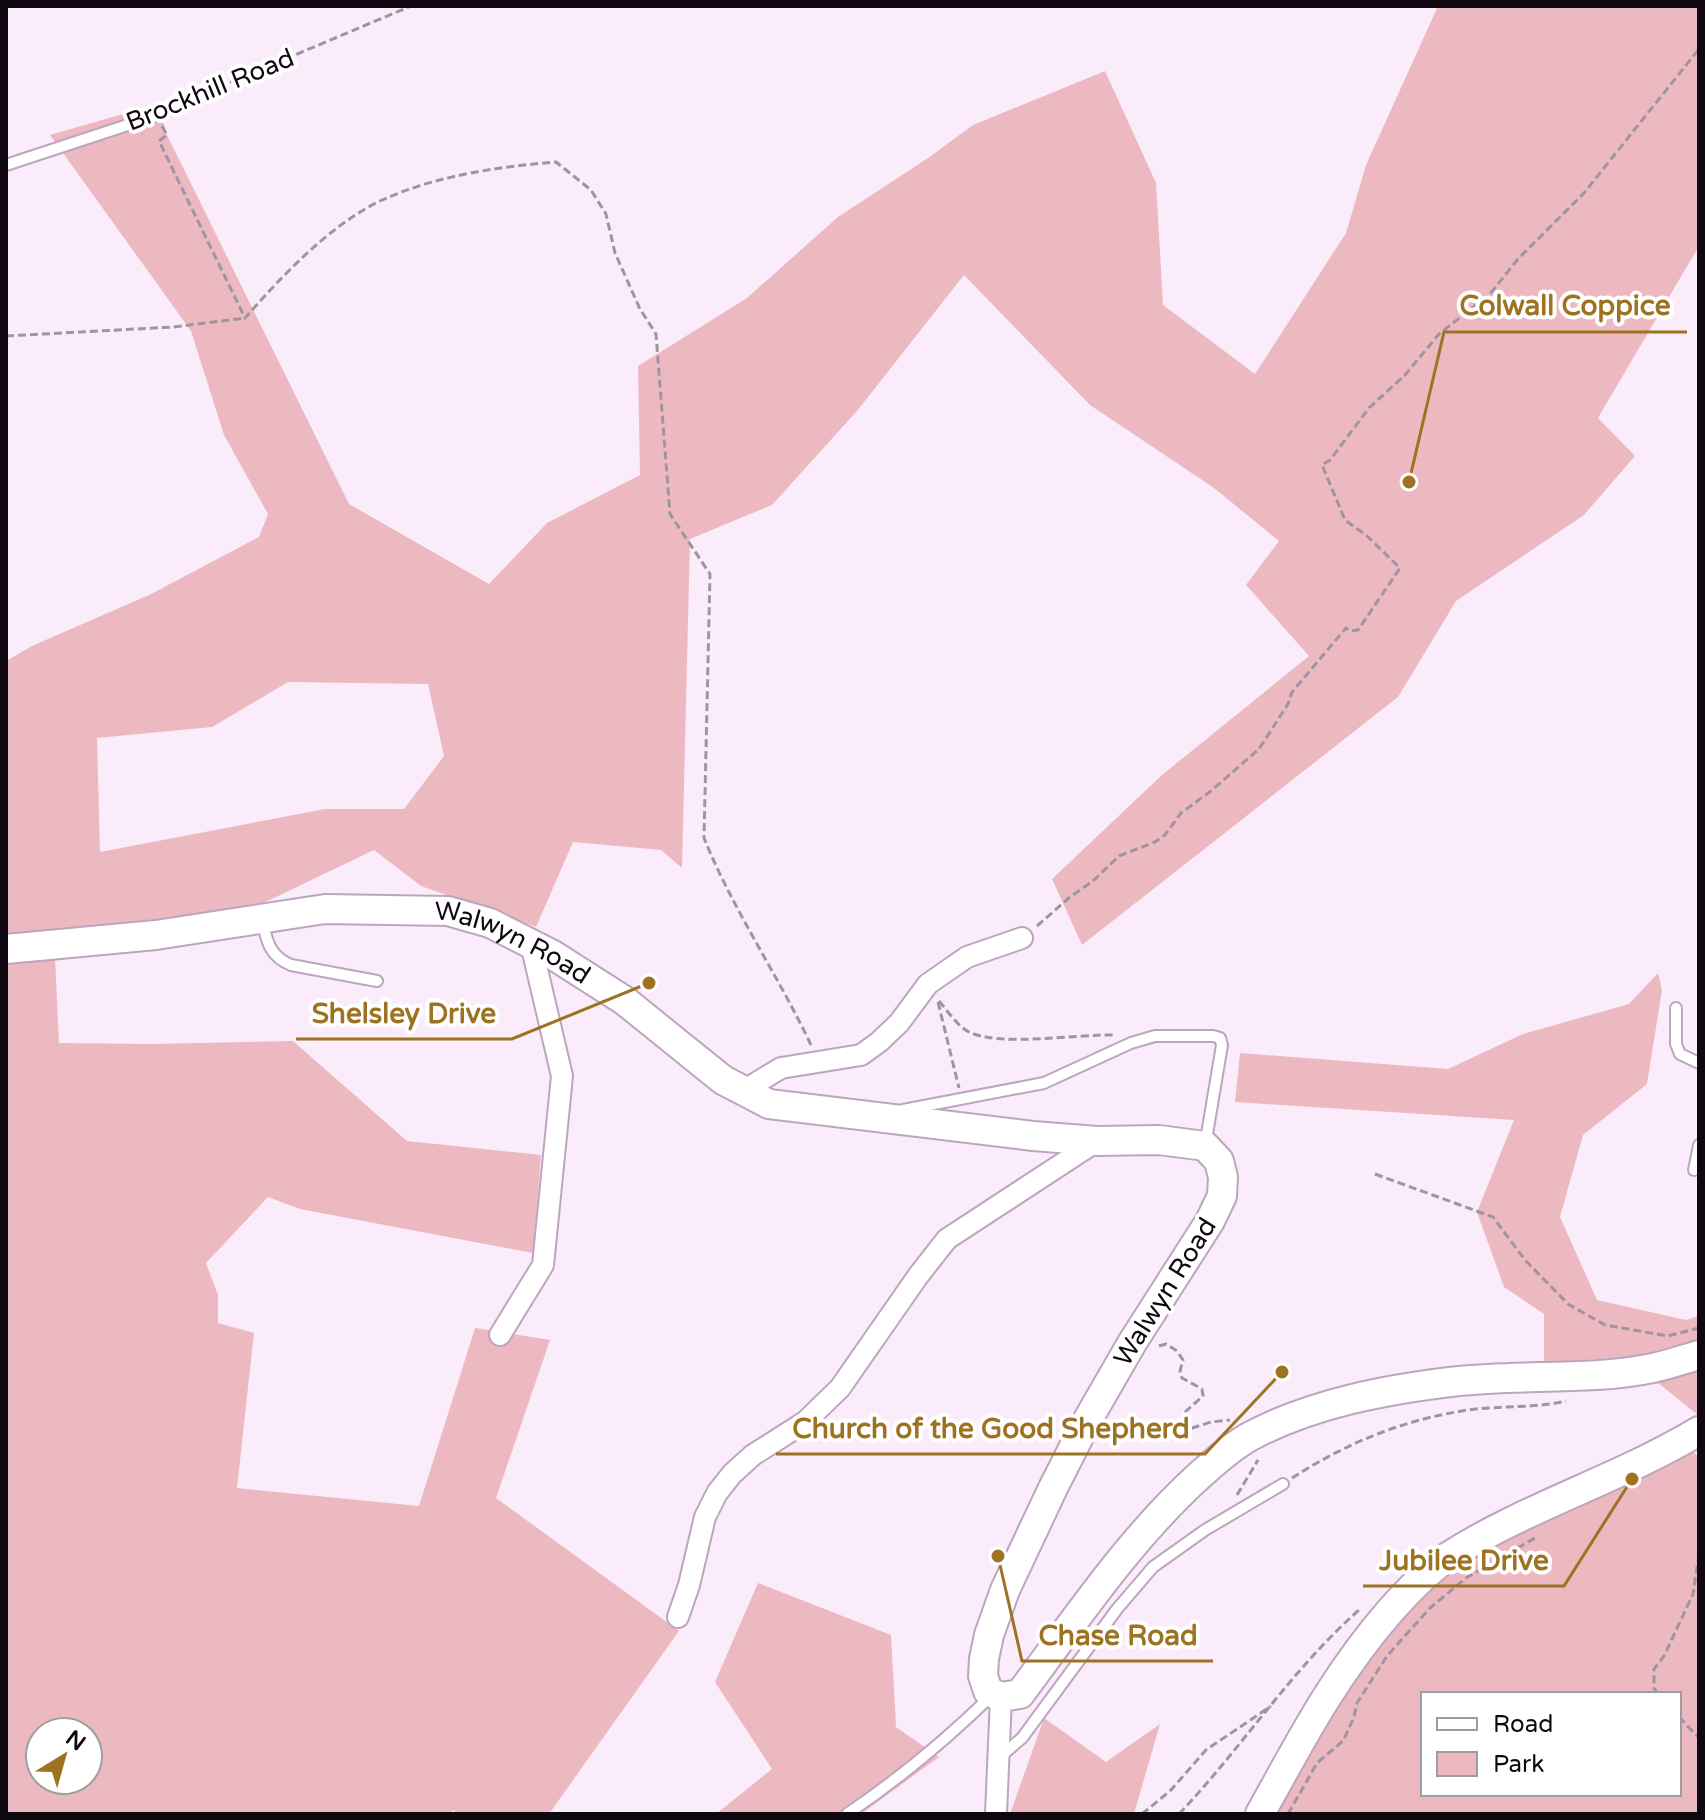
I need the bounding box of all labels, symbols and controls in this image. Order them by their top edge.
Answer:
street label: Brockhill Road [121,42,299,138]
callout: Colwall Coppice [1444,280,1687,332]
text: Colwall Coppice [1460,289,1671,323]
street label: Walwyn Road [435,895,596,990]
callout: Shelsley Drive [296,987,512,1039]
text: Shelsley Drive [312,997,496,1031]
street label: Walwyn Road [1107,1212,1223,1372]
callout: Church of the Good Shepherd [776,1402,1205,1454]
text: Church of the Good Shepherd [792,1412,1190,1446]
callout: Jubilee Drive [1363,1534,1564,1586]
text: Jubilee Drive [1378,1544,1549,1578]
callout: Chase Road [1022,1609,1213,1661]
text: Chase Road [1038,1619,1198,1653]
legend [1421,1692,1681,1796]
text: Road [1493,1710,1553,1739]
north arrow [24,1716,104,1796]
text: N [61,1725,90,1757]
text: Park [1493,1750,1544,1779]

